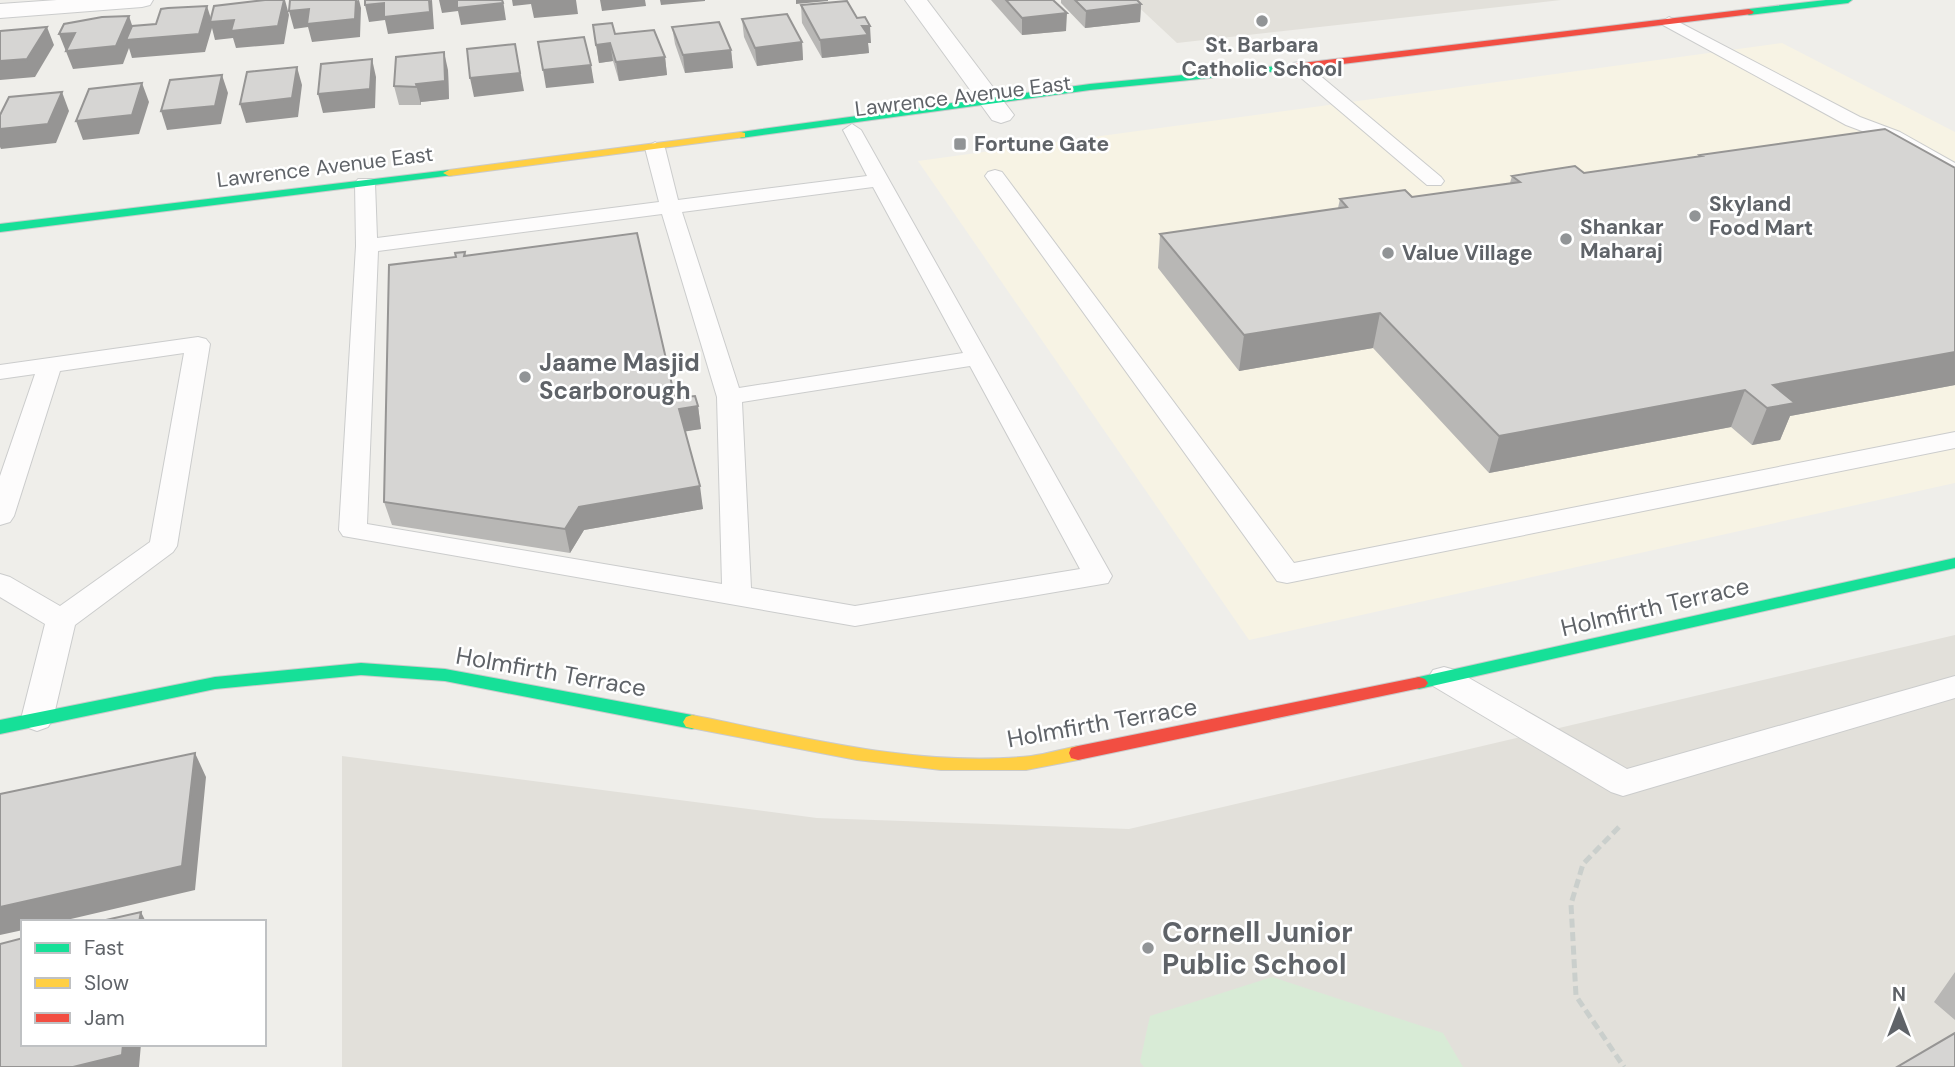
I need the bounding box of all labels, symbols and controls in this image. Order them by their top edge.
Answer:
marker: St. Barbara Catholic School [1254,13,1270,29]
place label: St. Barbara Catholic School [1181,31,1343,83]
street label: Lawrence Avenue East [853,69,1073,123]
place label: Fortune Gate [974,130,1109,158]
marker: Fortune Gate [952,136,968,152]
street label: Lawrence Avenue East [215,140,435,194]
place label: Skyland Food Mart [1709,190,1813,242]
marker: Skyland Food Mart [1687,208,1703,224]
place label: Shankar Maharaj [1580,213,1664,265]
marker: Shankar Maharaj [1558,231,1574,247]
place label: Value Village [1402,239,1533,267]
marker: Value Village [1380,245,1396,261]
place label: Jaame Masjid Scarborough [539,347,700,406]
marker: Jaame Masjid Scarborough [517,369,533,385]
street label: Holmfirth Terrace [1558,570,1752,643]
street label: Holmfirth Terrace [454,640,649,703]
street label: Holmfirth Terrace [1004,691,1199,754]
place label: Cornell Junior Public School [1162,914,1353,983]
legend [21,920,266,1046]
text: Fast [84,934,124,962]
marker: Cornell Junior Public School [1140,940,1156,956]
text: Slow [84,969,129,997]
north arrow [1864,976,1934,1046]
text: N [1892,982,1906,1007]
text: Jam [84,1004,125,1032]

